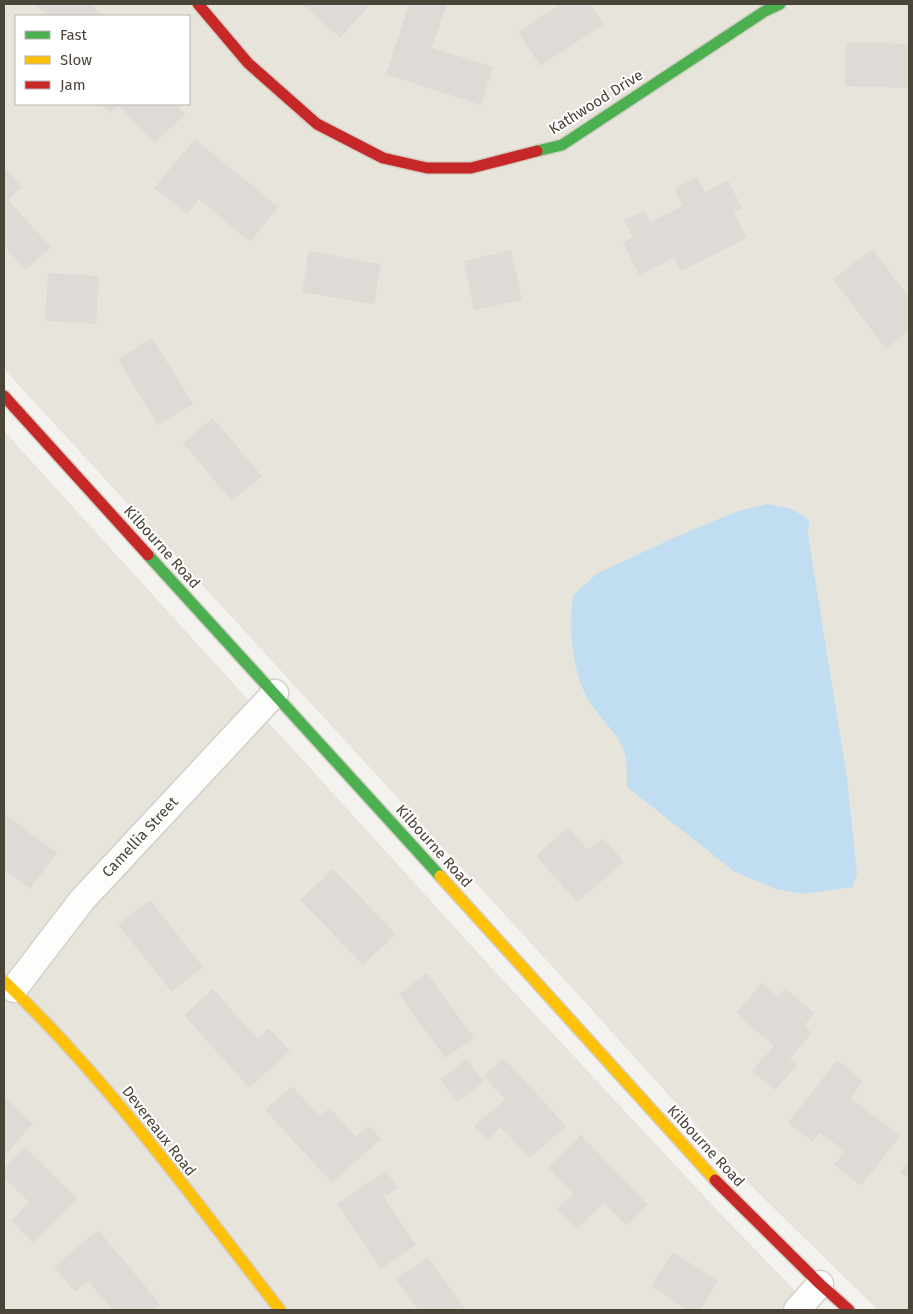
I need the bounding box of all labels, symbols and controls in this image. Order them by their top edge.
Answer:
legend [15,15,190,105]
text: Fast [60,26,87,44]
text: Slow [60,51,92,69]
street label: Kathwood Drive [546,66,646,138]
text: Jam [60,76,86,94]
street label: Kilbourne Road [120,502,204,592]
street label: Camellia Street [98,793,182,881]
street label: Kilbourne Road [392,801,476,891]
street label: Devereaux Road [118,1082,200,1180]
street label: Kilbourne Road [664,1101,748,1191]

